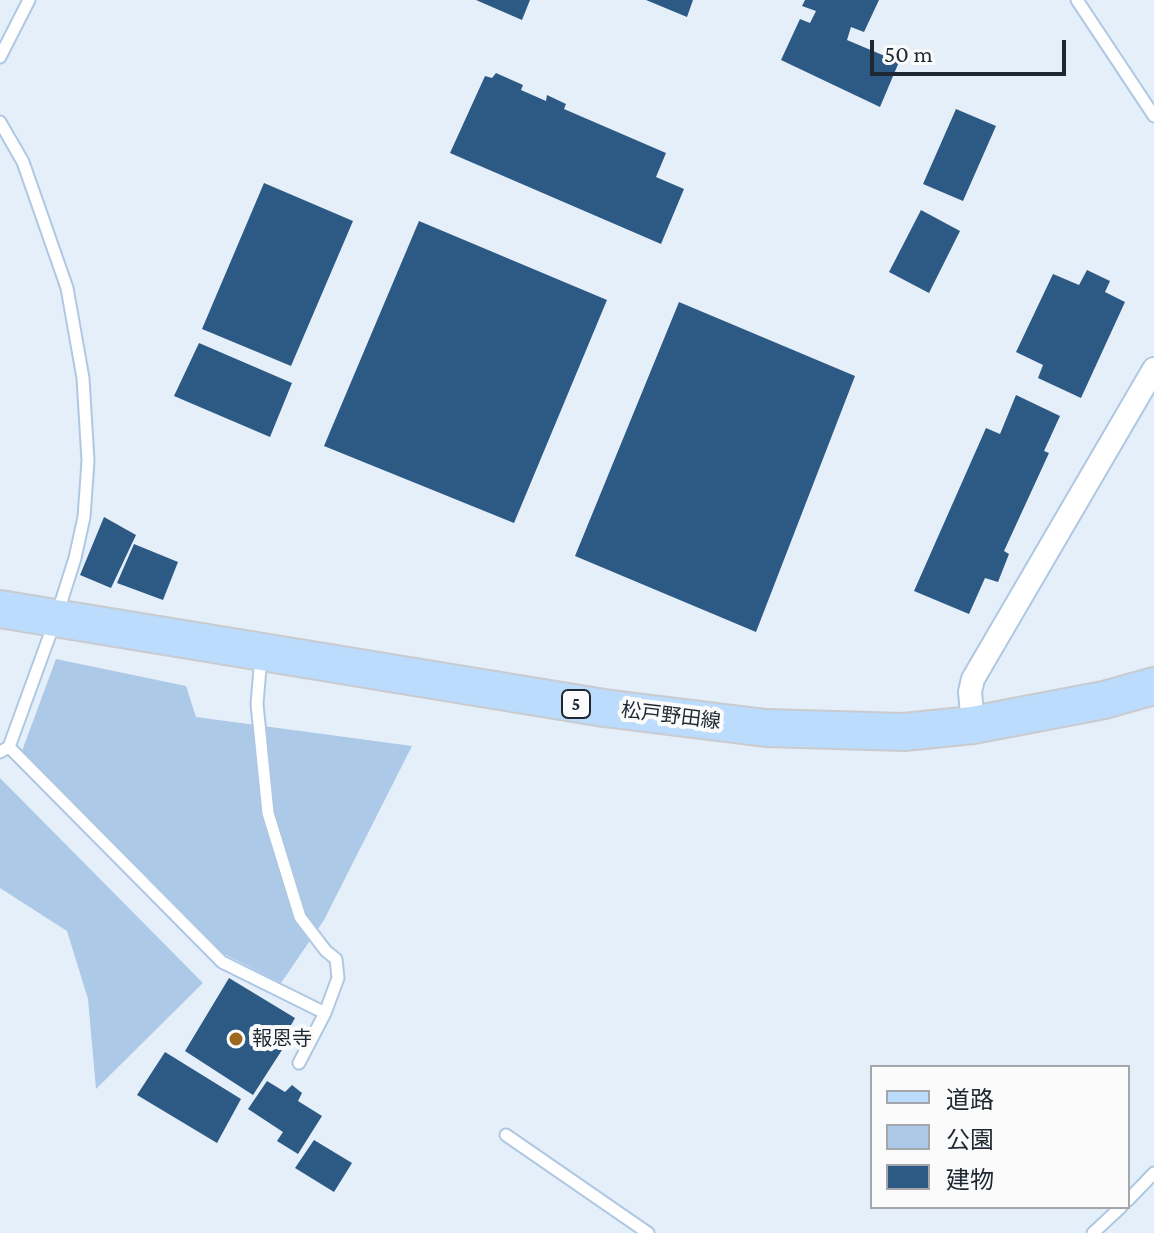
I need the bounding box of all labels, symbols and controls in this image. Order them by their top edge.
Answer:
scale bar [874,24,1070,74]
text: 50 m [884,40,933,67]
road number: 5 [562,690,590,718]
street label: 松戸野田線 [620,698,722,734]
place label: 報恩寺 [252,1027,312,1051]
marker: 報恩寺 [227,1030,245,1048]
legend [870,1065,1130,1209]
text: 道路 [946,1086,994,1113]
text: 公園 [946,1126,994,1153]
text: 建物 [946,1166,994,1193]

